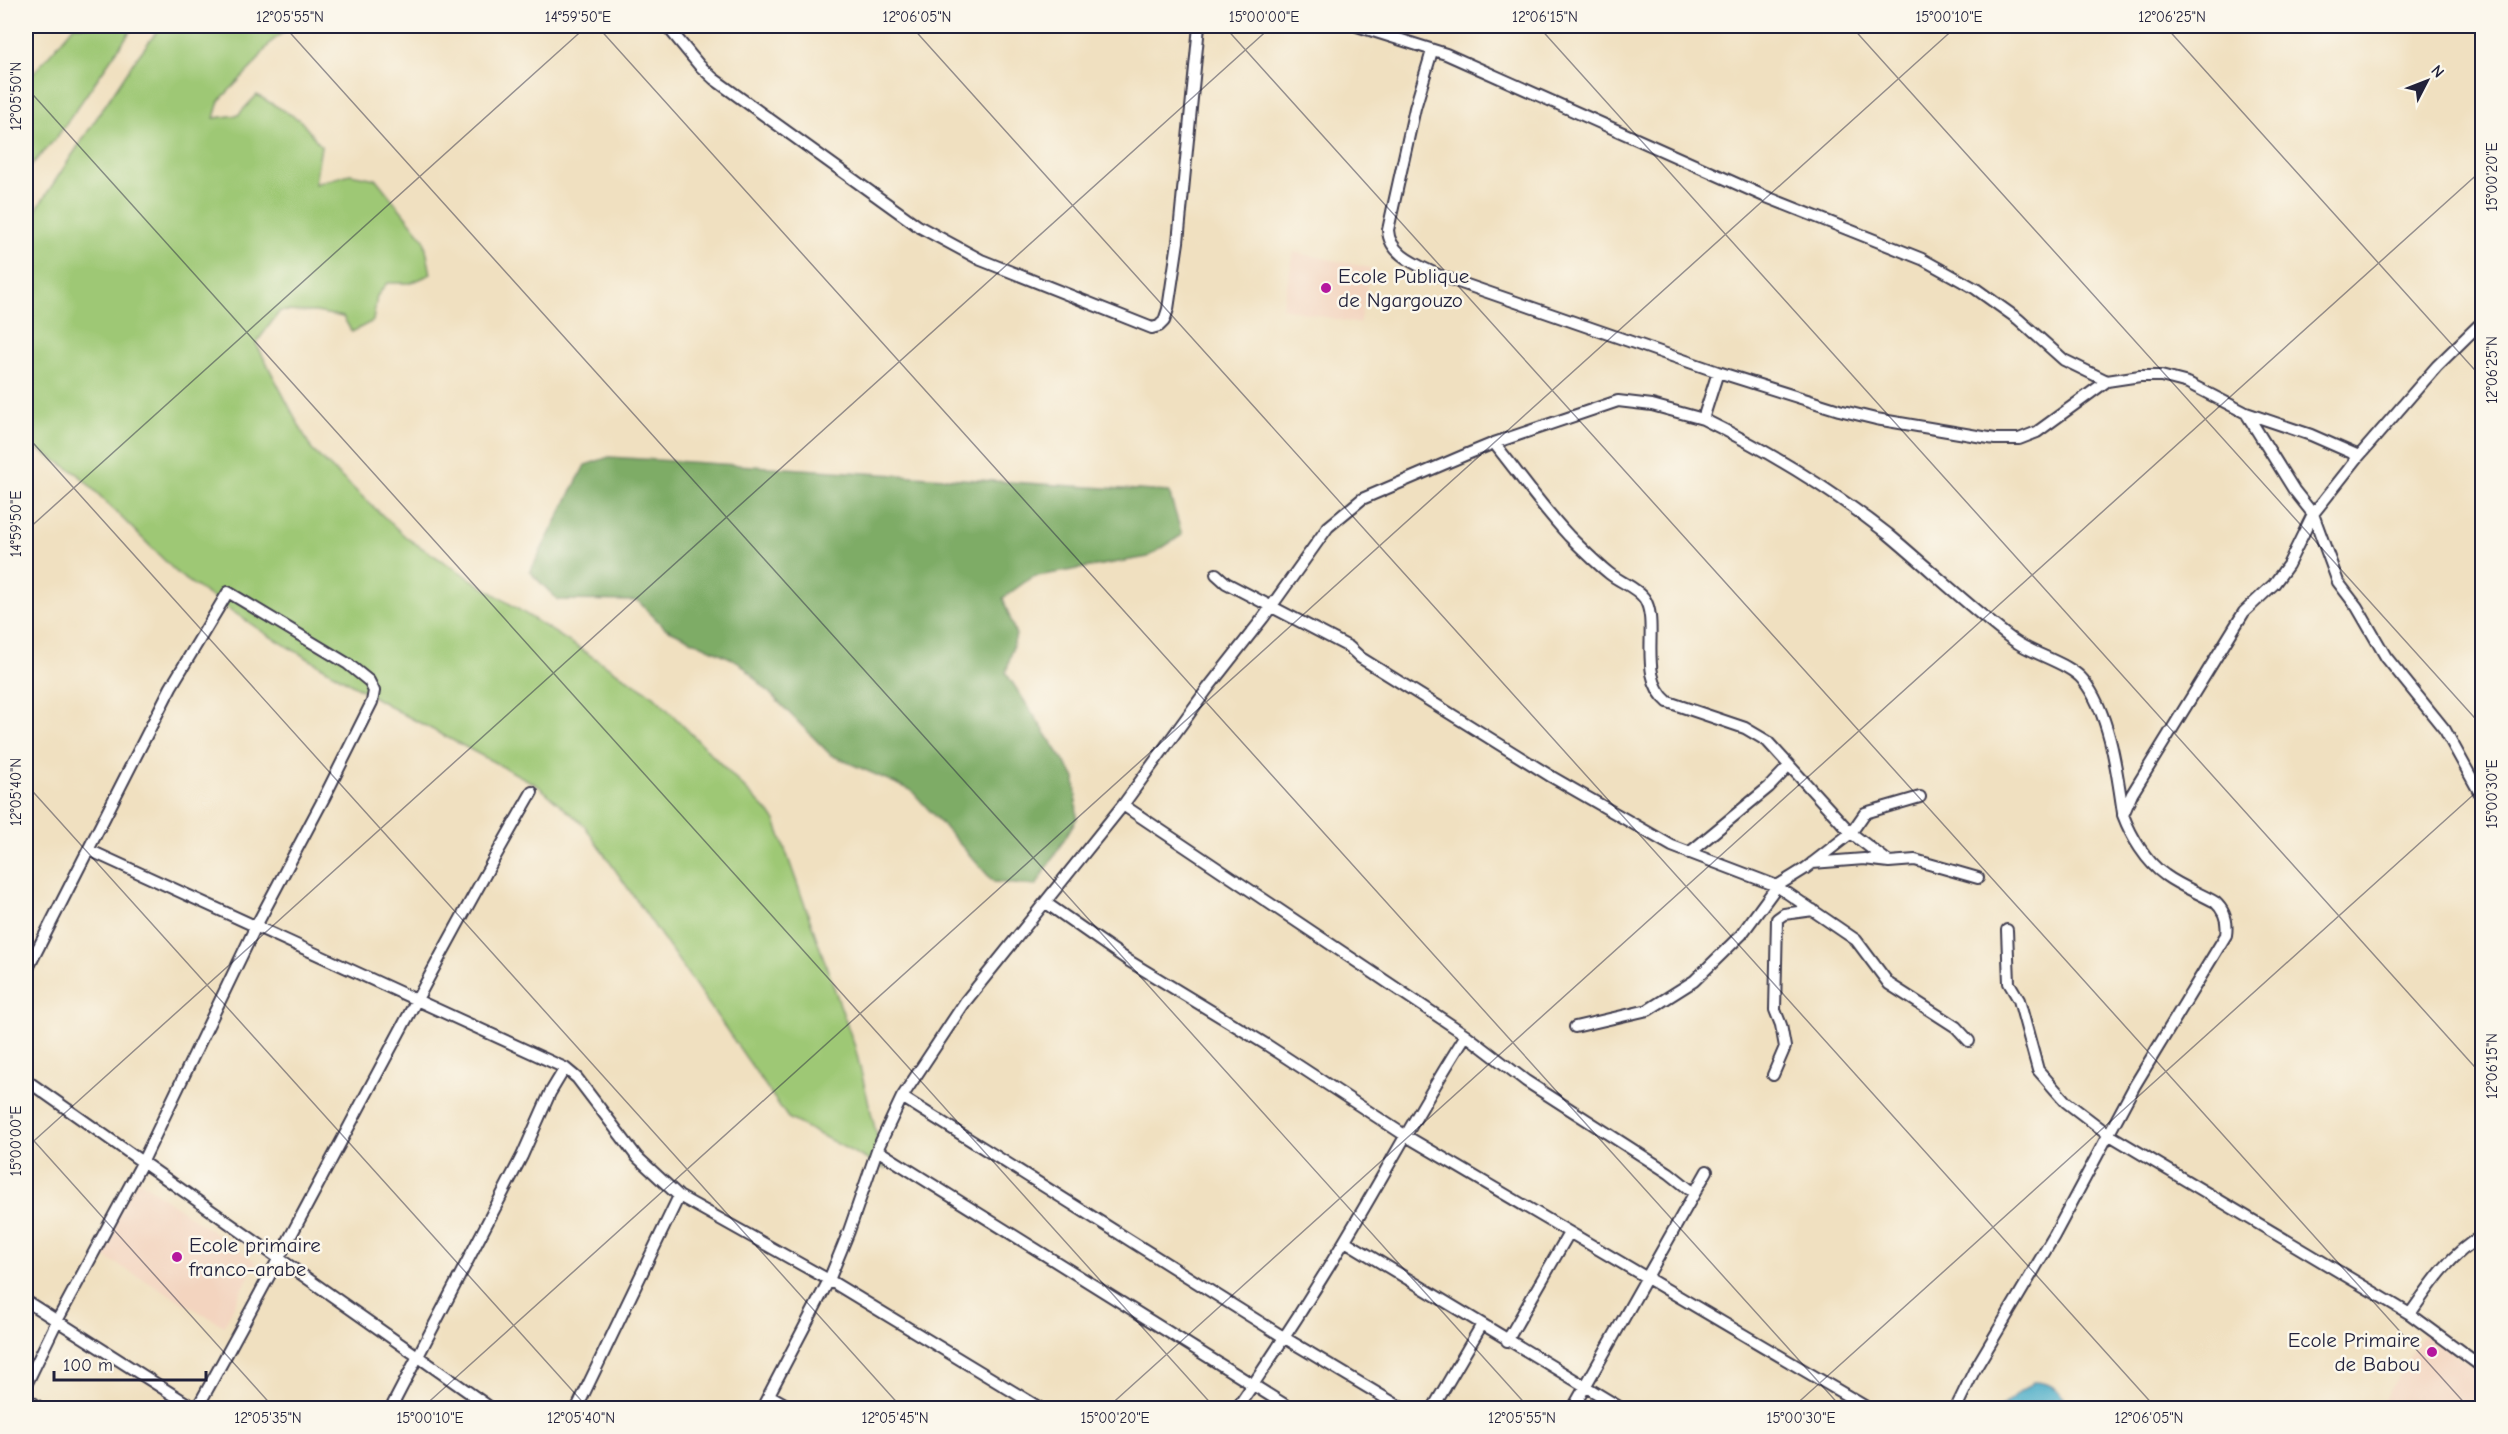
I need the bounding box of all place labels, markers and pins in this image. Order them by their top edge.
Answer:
place label: Ecole Publique de Ngargouzo [1338,264,1469,312]
marker: Ecole Publique de Ngargouzo [1319,281,1333,295]
place label: Ecole primaire franco-arabe [188,1233,321,1281]
marker: Ecole primaire franco-arabe [170,1250,184,1264]
place label: Ecole Primaire de Babou [2288,1328,2420,1376]
marker: Ecole Primaire de Babou [2425,1345,2439,1359]

